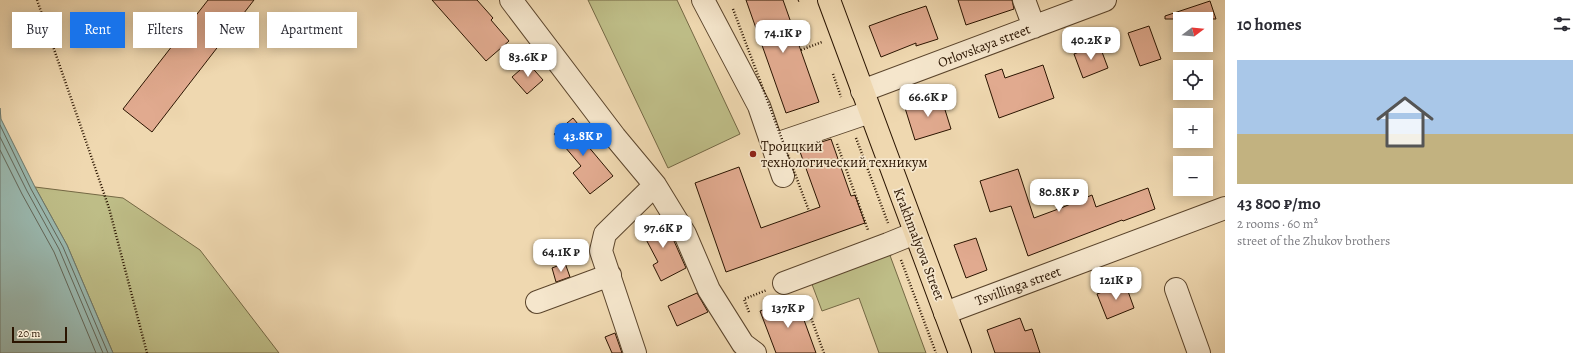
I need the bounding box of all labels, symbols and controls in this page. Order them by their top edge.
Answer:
chip: Buy [12,12,62,48]
chip: Rent [70,12,125,48]
chip: Filters [133,12,197,48]
chip: New [205,12,259,48]
chip: Apartment [267,12,357,48]
north arrow [1173,12,1213,52]
map controls [1173,12,1213,196]
text: 10 homes [1237,13,1302,36]
icon: filters [1551,13,1573,35]
street label: Orlovskaya street [935,19,1033,72]
pin: 74.1K ₽ [746,20,820,54]
text: 74.1K ₽ [764,24,802,41]
pin: 40.2K ₽ [1054,27,1128,61]
text: 40.2K ₽ [1071,31,1111,48]
pin: 83.6K ₽ [491,44,565,78]
text: 83.6K ₽ [509,48,547,65]
button: locate [1173,60,1213,100]
pin: 66.6K ₽ [891,84,965,118]
icon: home [1369,86,1441,158]
text: 66.6K ₽ [908,88,948,105]
button: + [1173,108,1213,148]
pin: 43.8K ₽ [546,123,620,157]
text: 43.8K ₽ [564,127,602,144]
place label: Троицкий технологический техникум [761,137,928,172]
marker: Троицкий технологический техникум [748,149,758,159]
button: − [1173,156,1213,196]
pin: 80.8K ₽ [1022,179,1096,213]
text: 80.8K ₽ [1039,183,1079,200]
street label: Krakhmalyova Street [889,185,949,303]
text: 43 800 ₽/mo [1237,192,1321,215]
pin: 97.6K ₽ [626,215,700,249]
text: 2 rooms · 60 m² [1237,215,1318,232]
text: 97.6K ₽ [644,219,682,236]
text: street of the Zhukov brothers [1237,232,1390,249]
pin: 64.1K ₽ [524,239,598,273]
text: 64.1K ₽ [542,243,580,260]
street label: Tsvillinga street [972,262,1064,310]
pin: 121K ₽ [1083,267,1149,301]
text: 121K ₽ [1100,271,1133,288]
pin: 137K ₽ [755,295,821,329]
text: 137K ₽ [771,299,805,316]
scale bar [12,325,67,344]
text: 20 m [18,326,40,341]

